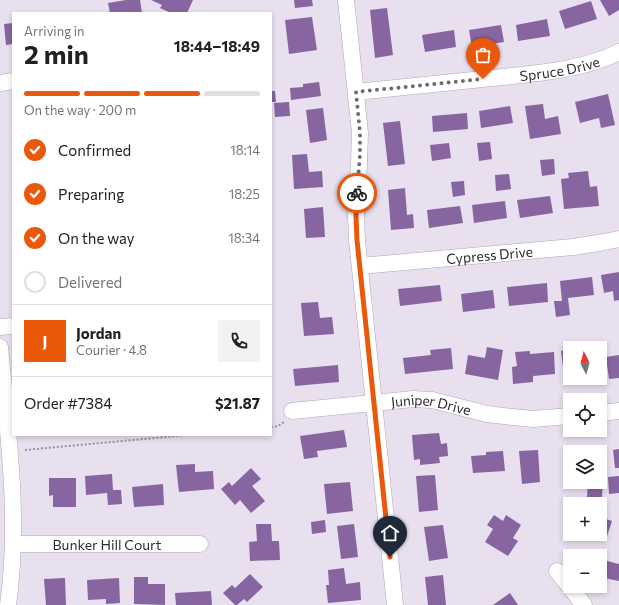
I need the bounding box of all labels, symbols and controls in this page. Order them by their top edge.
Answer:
text: Arriving in [24,23,84,39]
text: 18:44–18:49 [174,37,260,55]
text: 2 min [24,38,89,69]
pin [466,38,500,79]
icon: bag [472,44,494,66]
street label: Spruce Drive [519,52,602,84]
text: On the way · 200 m [24,102,136,118]
icon: check [24,139,46,161]
text: Confirmed [58,141,131,159]
text: 18:14 [230,142,260,158]
courier [337,173,377,213]
icon: bike [346,182,368,204]
icon: check [24,183,46,205]
text: Preparing [58,185,124,203]
text: 18:25 [229,186,260,202]
icon: check [24,227,46,249]
text: On the way [58,229,135,247]
text: 18:34 [228,230,260,246]
street label: Cypress Drive [445,242,533,267]
text: Delivered [58,273,122,291]
button: phone [218,320,260,362]
text: Jordan [76,324,121,342]
text: J [43,332,47,350]
north arrow [563,341,607,385]
map controls [563,341,607,593]
text: Courier · 4.8 [76,342,147,358]
street label: Juniper Drive [390,390,473,418]
button: locate [563,393,607,437]
text: Order #7384 [24,394,112,412]
text: $21.87 [215,394,260,412]
button: layers [563,445,607,489]
button: + [563,497,607,541]
pin [373,516,407,557]
icon: home [379,522,401,544]
street label: Bunker Hill Court [53,536,162,553]
button: − [563,549,607,593]

